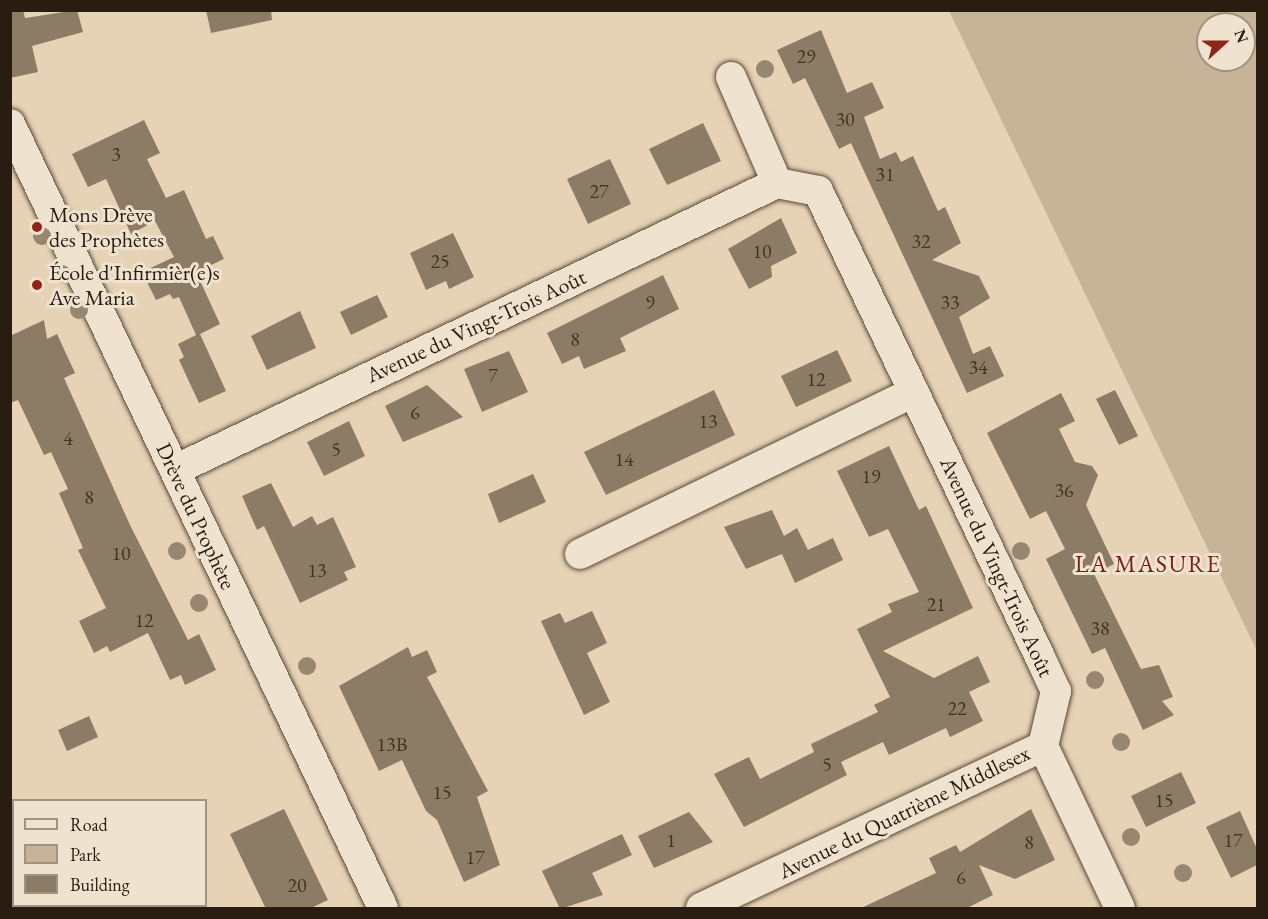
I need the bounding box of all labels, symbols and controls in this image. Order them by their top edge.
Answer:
north arrow [1196,12,1256,72]
text: N [1229,26,1254,46]
house number: 29 [796,44,816,68]
house number: 30 [835,107,855,131]
house number: 3 [111,142,121,166]
house number: 31 [875,162,895,186]
house number: 27 [589,179,609,203]
place label: Mons Drève des Prophètes [49,201,164,252]
marker: Mons Drève des Prophètes [30,220,44,234]
house number: 32 [911,229,931,253]
house number: 10 [752,239,772,263]
house number: 25 [430,249,450,273]
place label: École d'Infirmièr(e)s Ave Maria [49,259,220,310]
street label: Avenue du Vingt-Trois Août [362,263,590,389]
marker: École d'Infirmièr(e)s Ave Maria [30,278,44,292]
house number: 9 [645,290,655,314]
house number: 33 [940,290,960,314]
house number: 8 [570,327,580,351]
house number: 34 [968,355,988,379]
house number: 7 [488,363,498,387]
house number: 12 [806,367,826,391]
house number: 6 [410,400,420,424]
house number: 13 [698,409,718,433]
house number: 4 [63,426,73,450]
house number: 5 [331,437,341,461]
street label: Drève du Prophète [151,439,241,593]
house number: 14 [614,447,634,471]
street label: Avenue du Vingt-Trois Août [934,453,1060,681]
house number: 19 [861,464,881,488]
house number: 36 [1054,478,1074,502]
house number: 8 [84,485,94,509]
house number: 10 [111,541,131,565]
district label: LA MASURE [1075,550,1221,578]
house number: 13 [307,558,327,582]
house number: 21 [926,592,946,616]
house number: 12 [134,608,154,632]
house number: 38 [1090,616,1110,640]
house number: 22 [947,696,967,720]
house number: 13B [377,732,407,756]
street label: Avenue du Quatrième Middlesex [774,740,1034,884]
house number: 5 [822,752,832,776]
house number: 15 [432,780,452,804]
house number: 15 [1154,788,1174,812]
legend [12,799,207,907]
text: Road [70,813,108,836]
house number: 1 [666,828,676,852]
house number: 17 [1223,828,1243,852]
house number: 8 [1024,830,1034,854]
text: Park [70,843,101,866]
house number: 17 [465,845,485,869]
house number: 6 [956,865,966,889]
text: Building [70,873,130,896]
house number: 20 [287,873,307,897]

